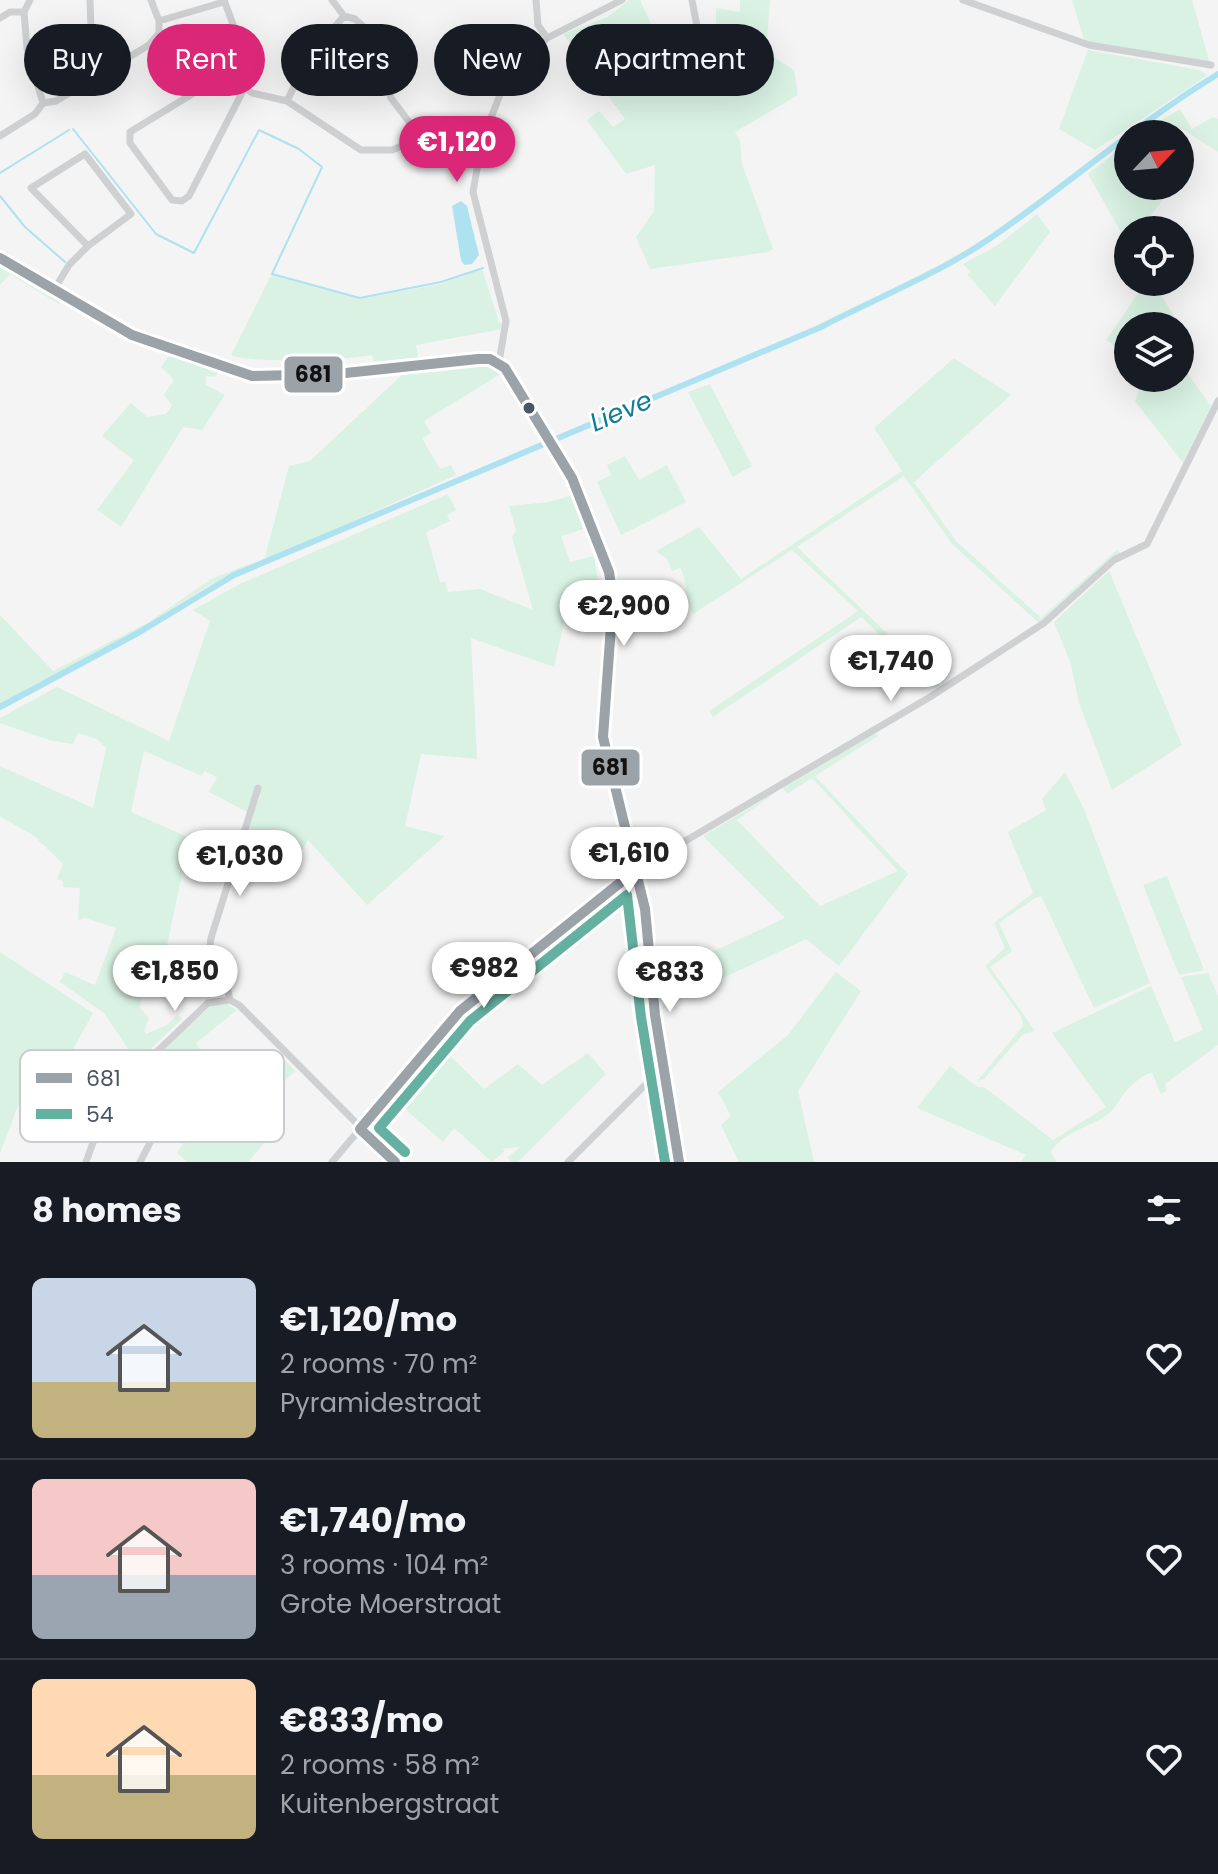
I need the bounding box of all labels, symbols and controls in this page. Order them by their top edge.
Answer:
chip: Buy [24,24,131,96]
chip: Rent [147,24,265,96]
chip: Filters [281,24,418,96]
chip: New [434,24,550,96]
chip: Apartment [566,24,774,96]
pin: €1,120 [392,116,522,184]
north arrow [1114,120,1194,200]
map controls [1114,120,1194,392]
text: €1,120 [417,124,497,160]
button: locate [1114,216,1194,296]
button: layers [1114,312,1194,392]
line badge: 681 [283,355,344,394]
text: 681 [295,359,331,390]
water label: Lieve [584,382,658,440]
unlabelled marker [521,400,537,416]
pin: €2,900 [559,580,689,648]
text: €2,900 [578,588,670,624]
pin: €1,740 [826,635,956,703]
text: €1,740 [848,643,934,679]
line badge: 681 [580,748,641,787]
text: 681 [592,752,628,783]
pin: €1,610 [564,827,694,895]
pin: €1,030 [175,830,305,898]
text: €1,610 [588,835,670,871]
text: €1,030 [196,838,284,874]
pin: €982 [437,942,531,1010]
pin: €1,850 [110,945,240,1013]
pin: €833 [623,946,717,1014]
text: €982 [450,950,518,986]
text: €1,850 [131,953,219,989]
text: €833 [635,954,705,990]
legend [20,1050,284,1142]
text: 681 [86,1063,121,1094]
text: 54 [86,1099,114,1130]
text: 8 homes [32,1186,182,1234]
icon: filters [1142,1188,1186,1232]
text: €1,120/mo [280,1295,457,1343]
icon: home [96,1310,192,1406]
icon: heart [1142,1336,1186,1380]
text: 2 rooms · 70 m² [280,1346,477,1382]
text: Pyramidestraat [280,1385,481,1421]
text: €1,740/mo [280,1496,466,1544]
icon: home [96,1511,192,1607]
icon: heart [1142,1537,1186,1581]
text: 3 rooms · 104 m² [280,1547,488,1583]
text: Grote Moerstraat [280,1586,501,1622]
text: €833/mo [280,1696,443,1744]
icon: home [96,1711,192,1807]
icon: heart [1142,1737,1186,1781]
text: 2 rooms · 58 m² [280,1747,480,1783]
text: Kuitenbergstraat [280,1786,499,1822]

